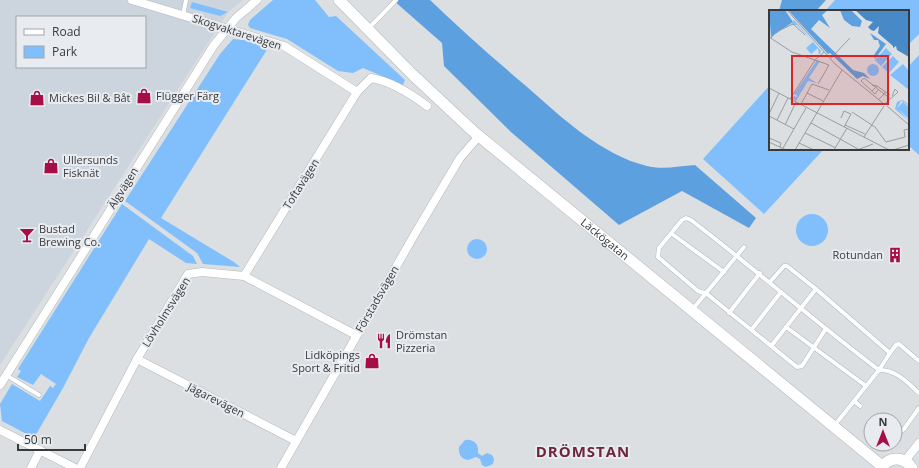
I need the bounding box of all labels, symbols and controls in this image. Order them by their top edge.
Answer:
street label: Skogvaktarevägen [191,10,284,53]
inset map [769,10,909,150]
legend [16,16,146,68]
text: Road [52,23,81,40]
text: Park [52,43,78,60]
shop icon: Flügger Färg [135,87,153,105]
place label: Flügger Färg [156,88,219,103]
shop icon: Mickes Bil & Båt [28,89,46,107]
place label: Mickes Bil & Båt [49,90,131,105]
place label: Ullersunds Fisknät [63,152,118,180]
street label: Toftavägen [279,156,322,212]
shop icon: Ullersunds Fisknät [42,157,60,175]
street label: Älgvägen [104,164,141,211]
street label: Läckögatan [578,214,633,263]
place label: Bustad Brewing Co. [39,221,100,249]
bar icon: Bustad Brewing Co. [18,226,36,244]
building icon: Rotundan [886,246,904,264]
place label: Rotundan [833,247,883,262]
street label: Förstadsvägen [351,263,402,335]
street label: Lövholmsvägen [138,274,193,350]
place label: Drömstan Pizzeria [396,327,447,355]
restaurant icon: Drömstan Pizzeria [375,332,393,350]
place label: Lidköpings Sport & Fritid [292,347,360,375]
shop icon: Lidköpings Sport & Fritid [363,352,381,370]
street label: Jägarevägen [184,378,247,420]
north arrow [863,412,903,452]
text: N [879,414,887,429]
scale bar [18,426,85,452]
text: 50 m [24,431,52,448]
district label: DRÖMSTAN [536,441,630,461]

